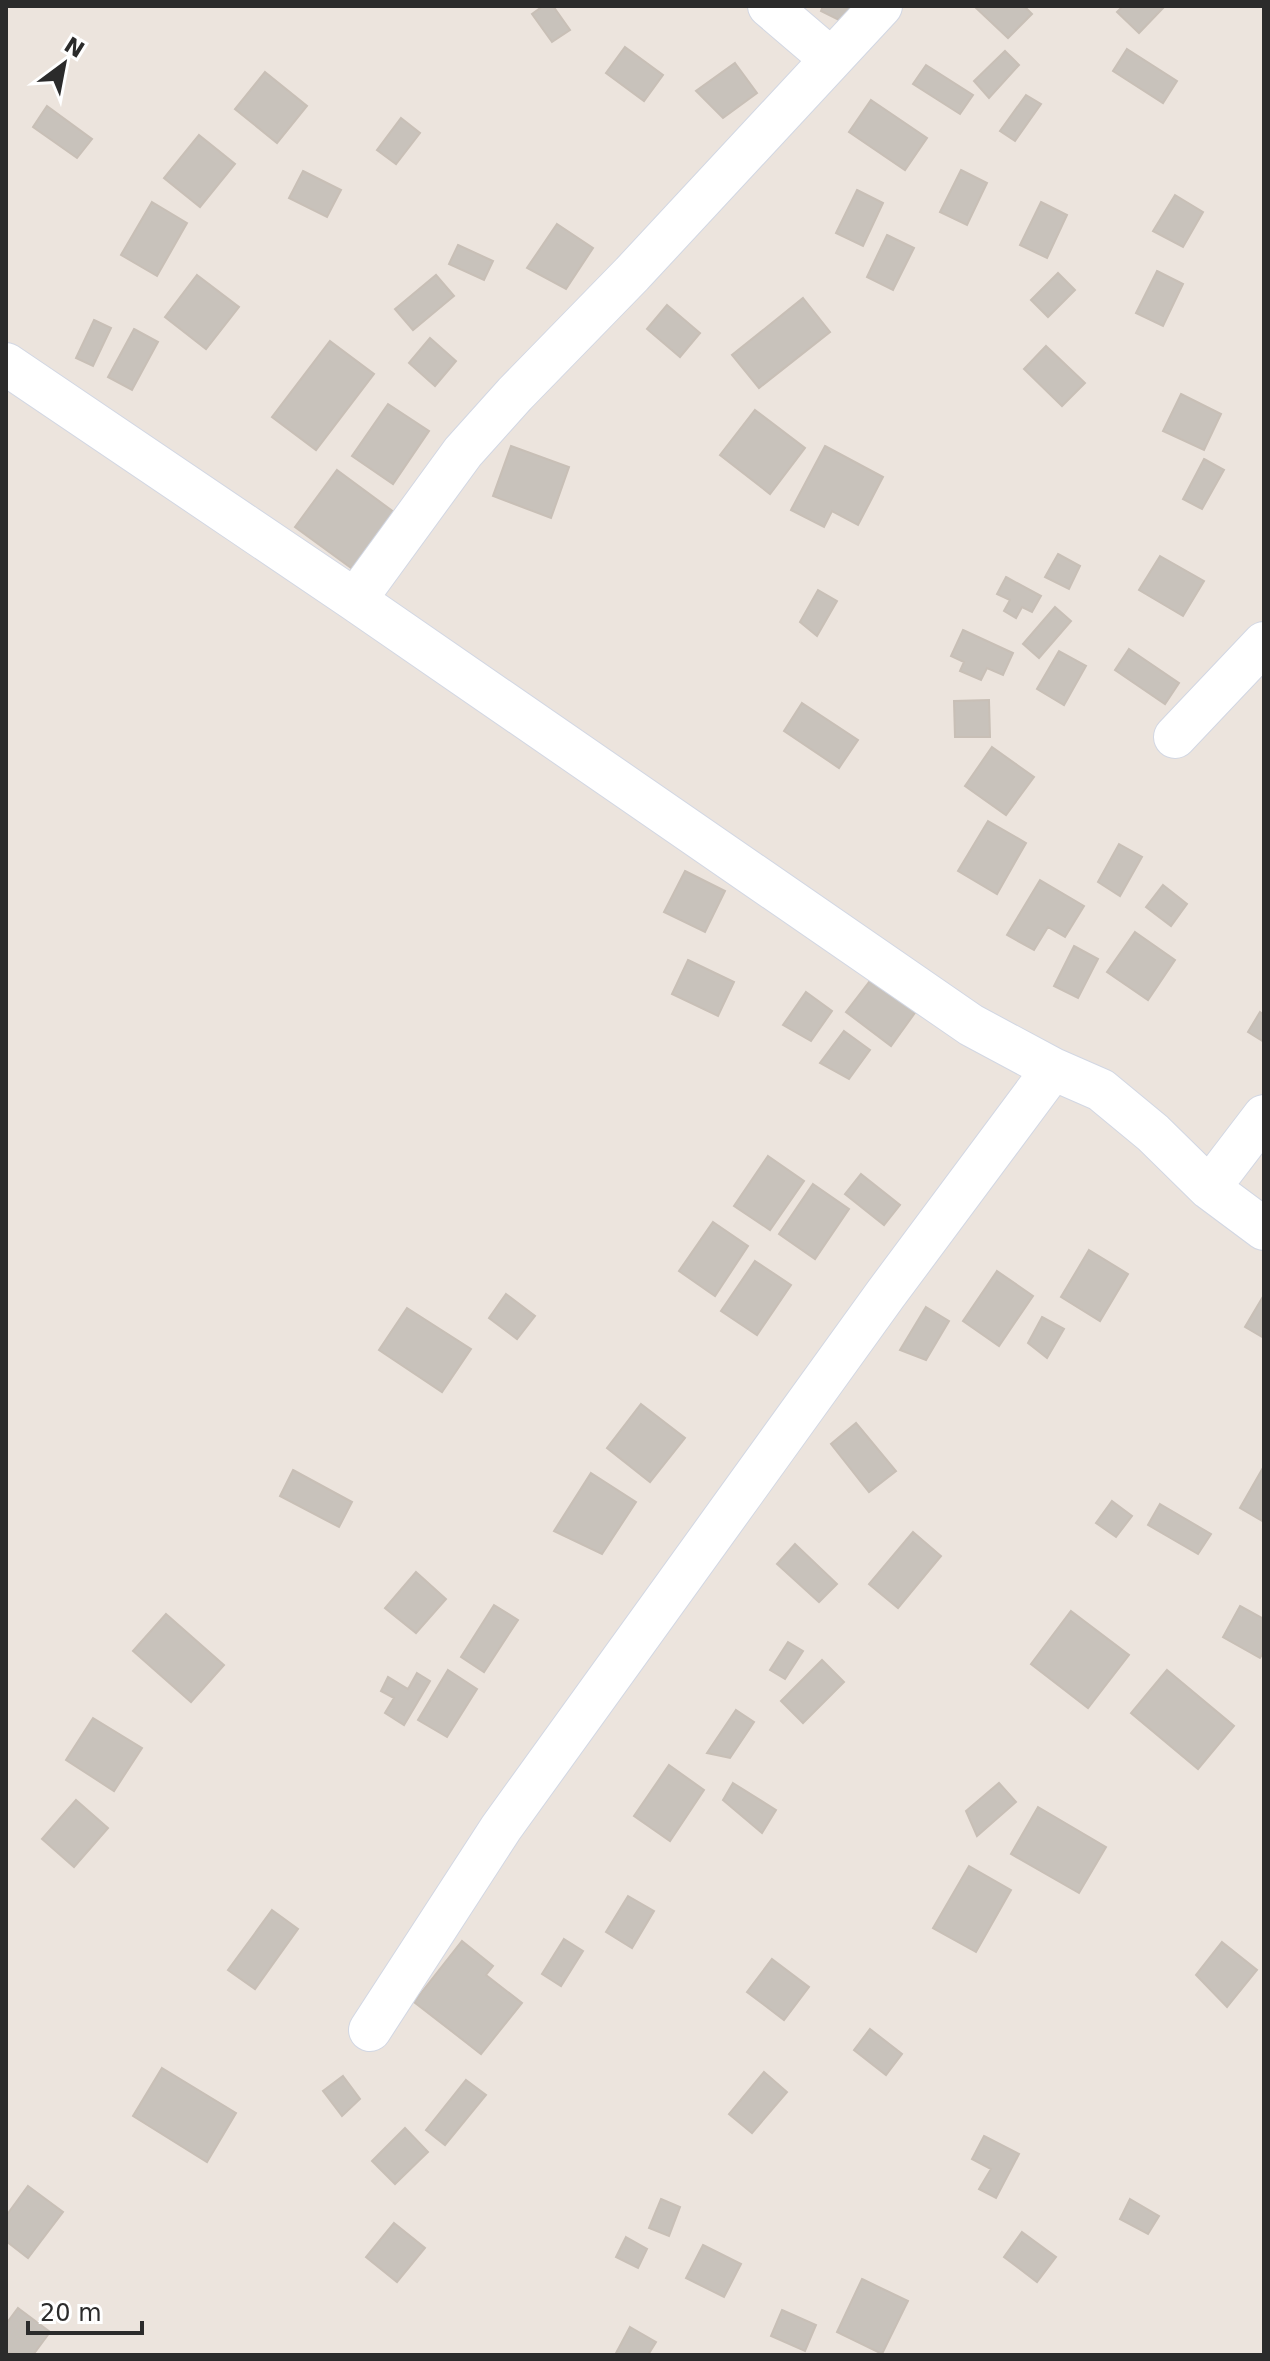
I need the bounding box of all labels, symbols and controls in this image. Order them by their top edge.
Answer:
north arrow [24,24,104,104]
text: N [60,32,89,63]
scale bar [28,2285,142,2335]
text: 20 m [40,2299,102,2327]

